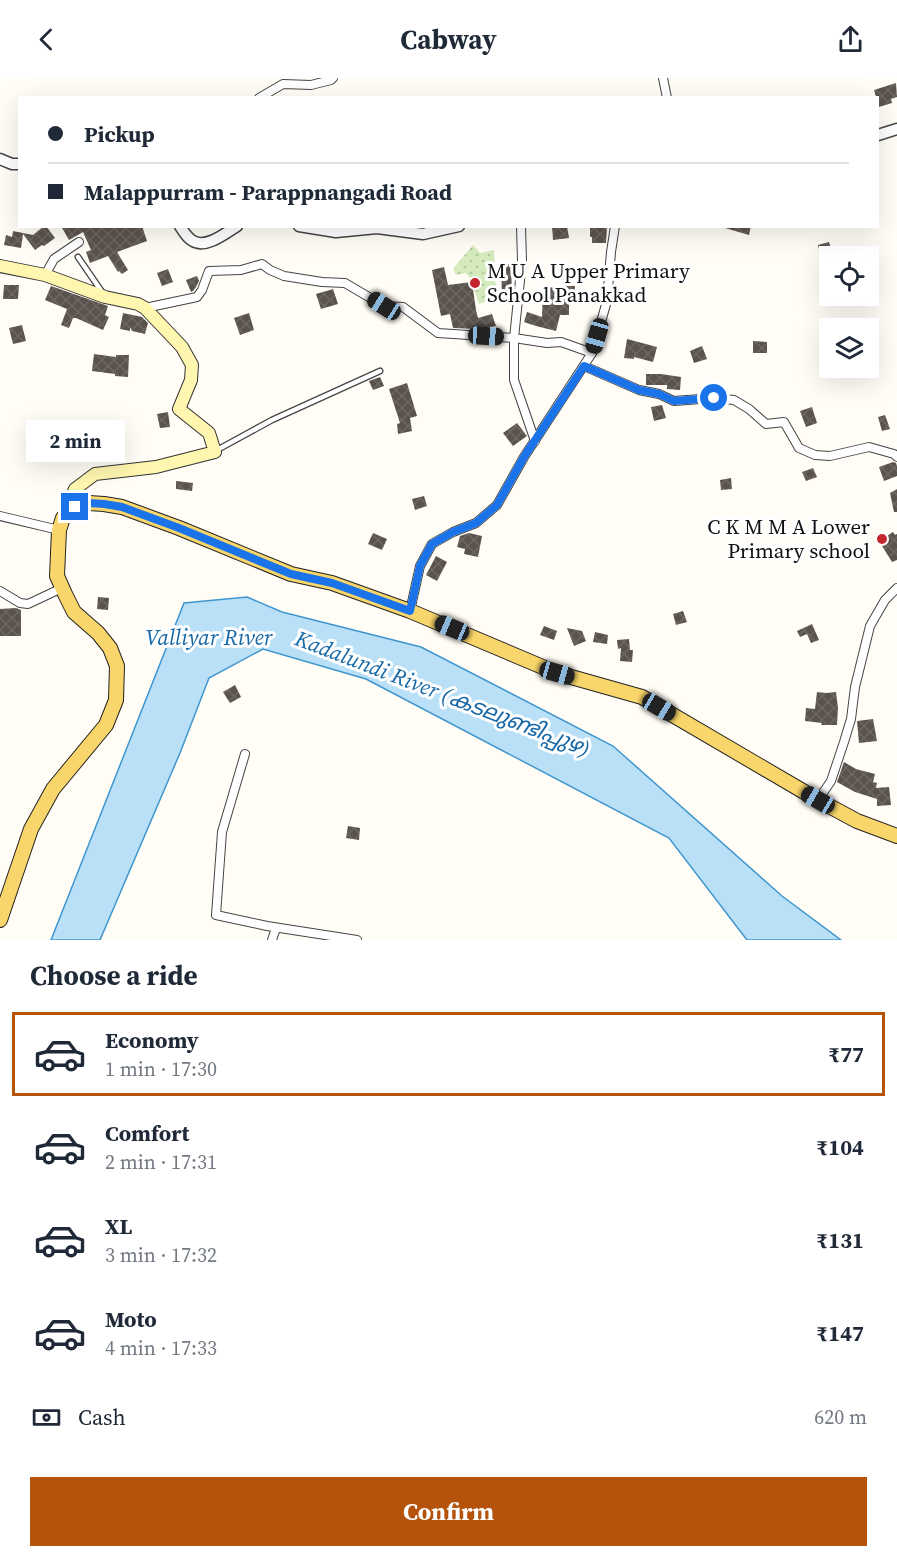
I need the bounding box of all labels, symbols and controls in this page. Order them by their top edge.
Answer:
text: Cabway [400,21,497,58]
icon: back [30,23,63,56]
icon: share [834,23,867,56]
text: Pickup [84,119,155,149]
text: Malappurram - Parappnangadi Road [84,177,452,207]
map controls [819,246,879,378]
button: locate [819,246,879,306]
place label: M U A Upper Primary School Panakkad [487,256,690,309]
marker: M U A Upper Primary School Panakkad [468,276,482,290]
car [364,289,404,323]
car [583,316,611,356]
button: layers [819,318,879,378]
car [468,326,504,346]
route start [700,384,727,411]
callout: 2 min [26,420,124,462]
text: 2 min [50,427,101,455]
route end [61,493,88,520]
place label: C K M M A Lower Primary school [707,512,870,565]
marker: C K M M A Lower Primary school [875,532,889,546]
car [432,613,472,643]
water label: Valliyar River [146,622,274,652]
water label: Kadalundi River (കടലുണ്ടിപ്പുഴ) [290,622,595,764]
car [537,659,577,687]
car [639,690,679,724]
car [798,783,838,817]
text: Choose a ride [30,957,198,994]
text: Economy [105,1025,199,1055]
icon: car [33,1027,87,1081]
text: ₹77 [828,1039,864,1069]
text: 1 min · 17:30 [105,1055,217,1083]
text: Comfort [105,1118,189,1148]
icon: car [33,1120,87,1174]
text: ₹104 [816,1132,864,1162]
text: 2 min · 17:31 [105,1148,217,1176]
text: XL [105,1211,132,1241]
icon: car [33,1213,87,1267]
text: ₹131 [816,1225,864,1255]
text: 3 min · 17:32 [105,1241,217,1269]
text: Moto [105,1304,157,1334]
icon: car [33,1306,87,1360]
text: ₹147 [816,1318,864,1348]
text: 4 min · 17:33 [105,1334,217,1362]
icon: cash [30,1401,63,1434]
text: Cash [78,1402,126,1432]
text: 620 m [814,1403,867,1431]
button: Confirm [30,1477,867,1546]

